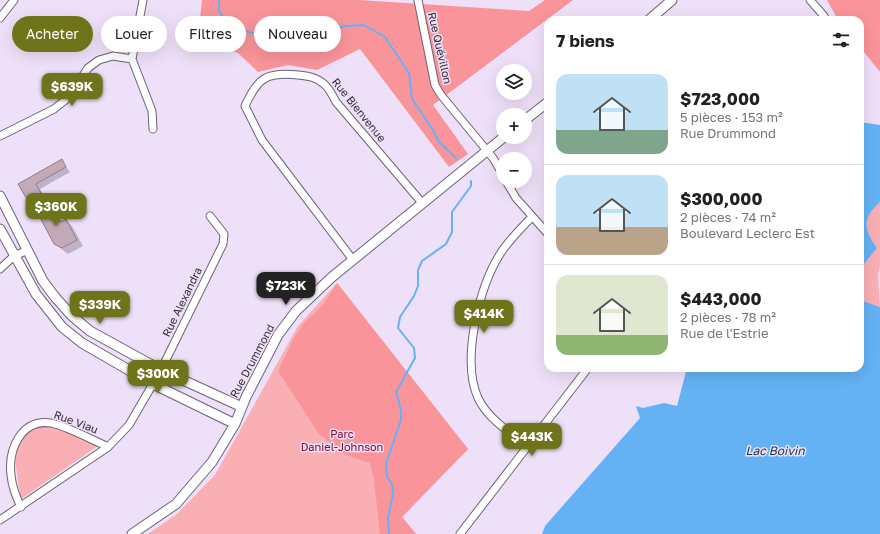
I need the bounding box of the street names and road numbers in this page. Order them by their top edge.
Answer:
street label: Rue Quévillon [426,11,455,85]
street label: Rue Bienvenue [330,75,389,144]
street label: Rue Alexandra [159,265,204,339]
street label: Rue Drummond [227,322,276,400]
street label: Rue Viau [52,408,100,436]

